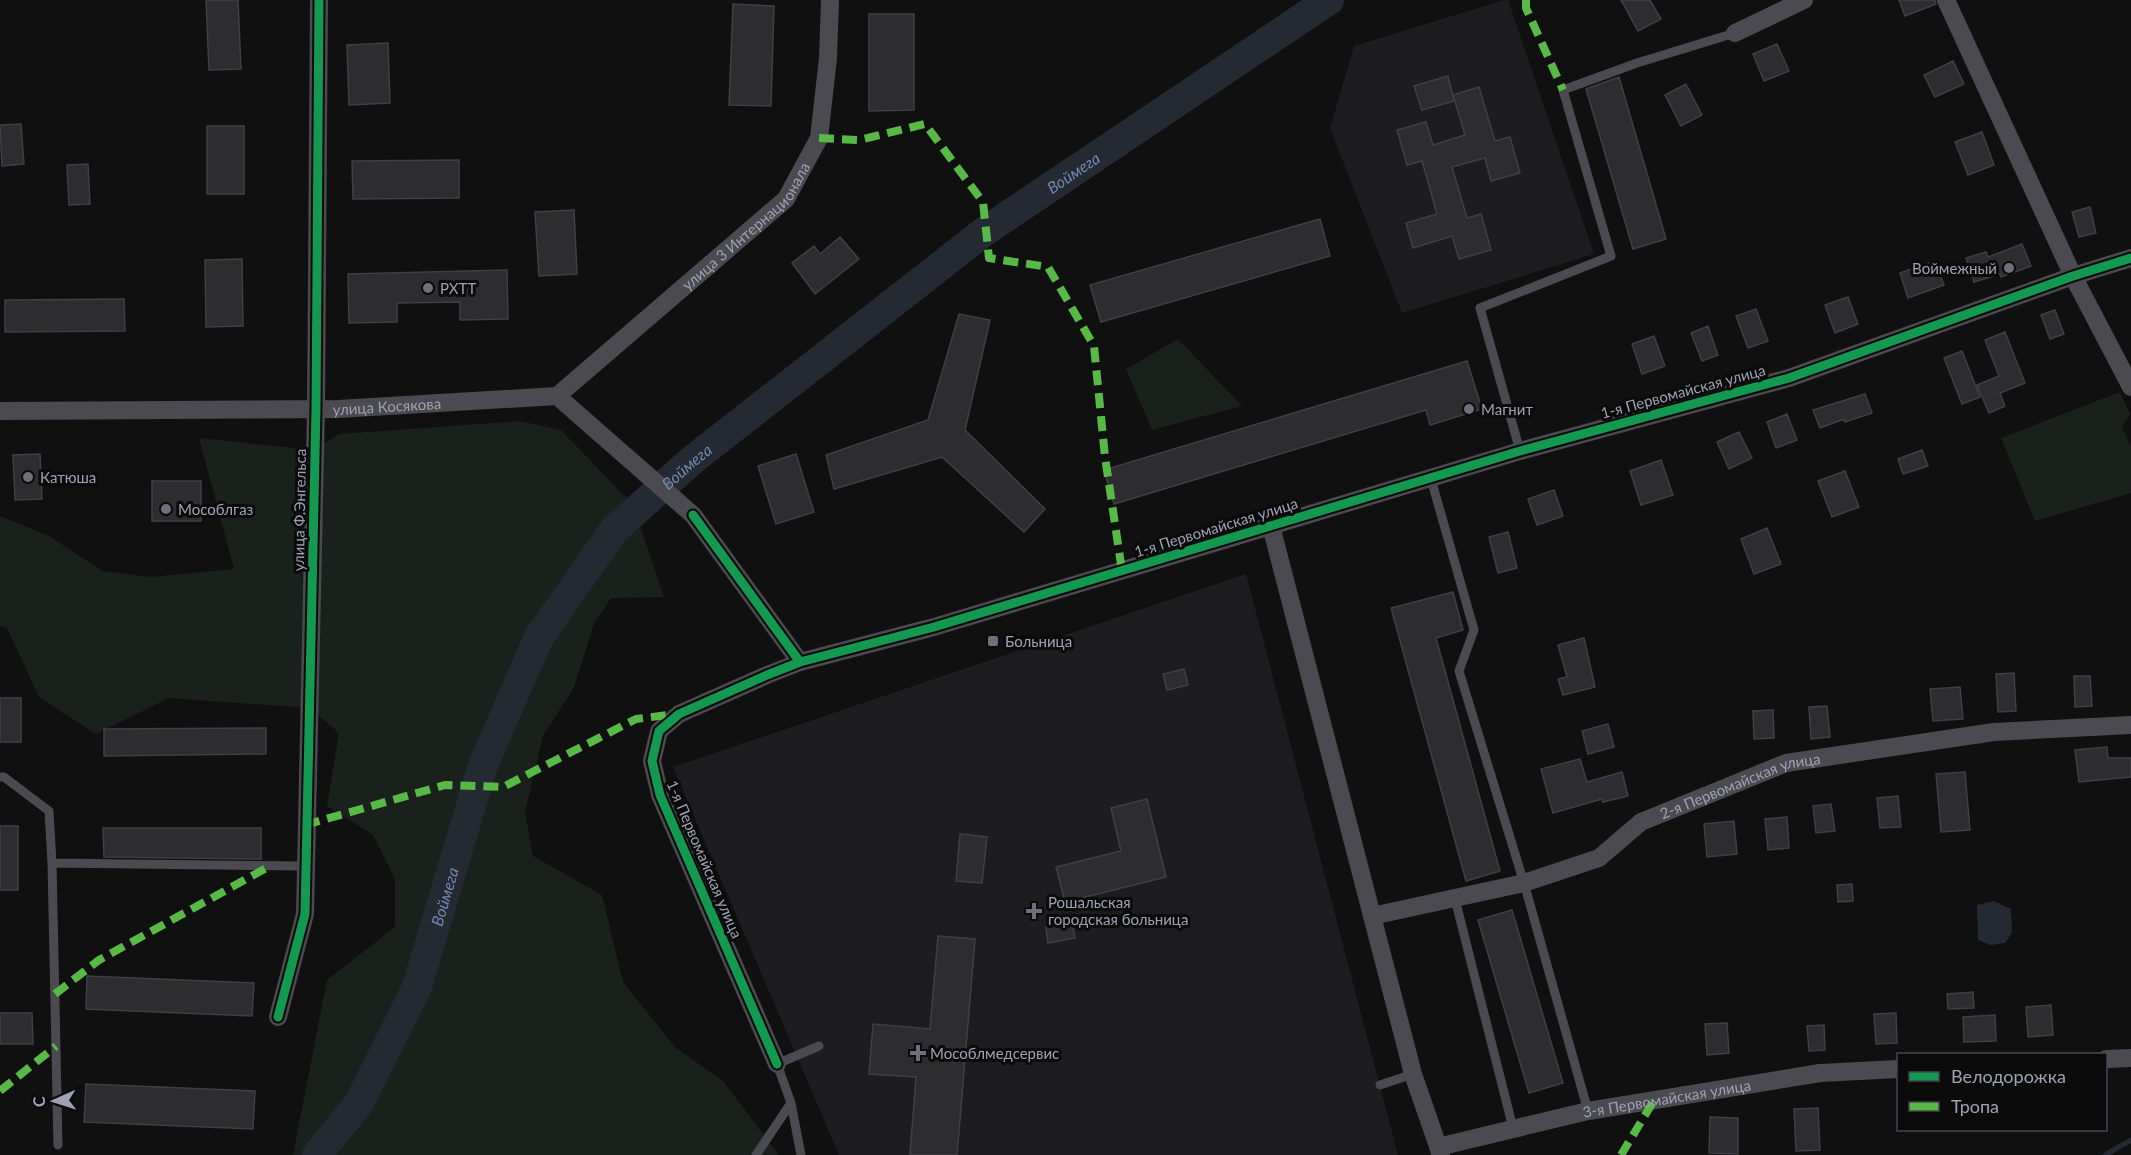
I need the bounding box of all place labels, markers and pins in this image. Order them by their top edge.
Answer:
place label: Воймежный [1912,259,1997,277]
marker: Воймежный [2002,261,2016,275]
place label: РХТТ [440,279,476,297]
marker: РХТТ [421,281,435,295]
place label: Магнит [1481,400,1533,418]
marker: Магнит [1462,402,1476,416]
place label: Катюша [40,468,96,486]
marker: Катюша [21,470,35,484]
place label: Мособлгаз [178,500,254,518]
marker: Мособлгаз [159,502,173,516]
place label: Больница [1005,632,1072,650]
marker: Больница [986,634,1000,648]
place label: Рошальская городская больница [1048,893,1188,928]
marker: Рошальская городская больница [1025,902,1043,920]
place label: Мособлмедсервис [930,1044,1059,1062]
marker: Мособлмедсервис [911,1046,925,1060]

